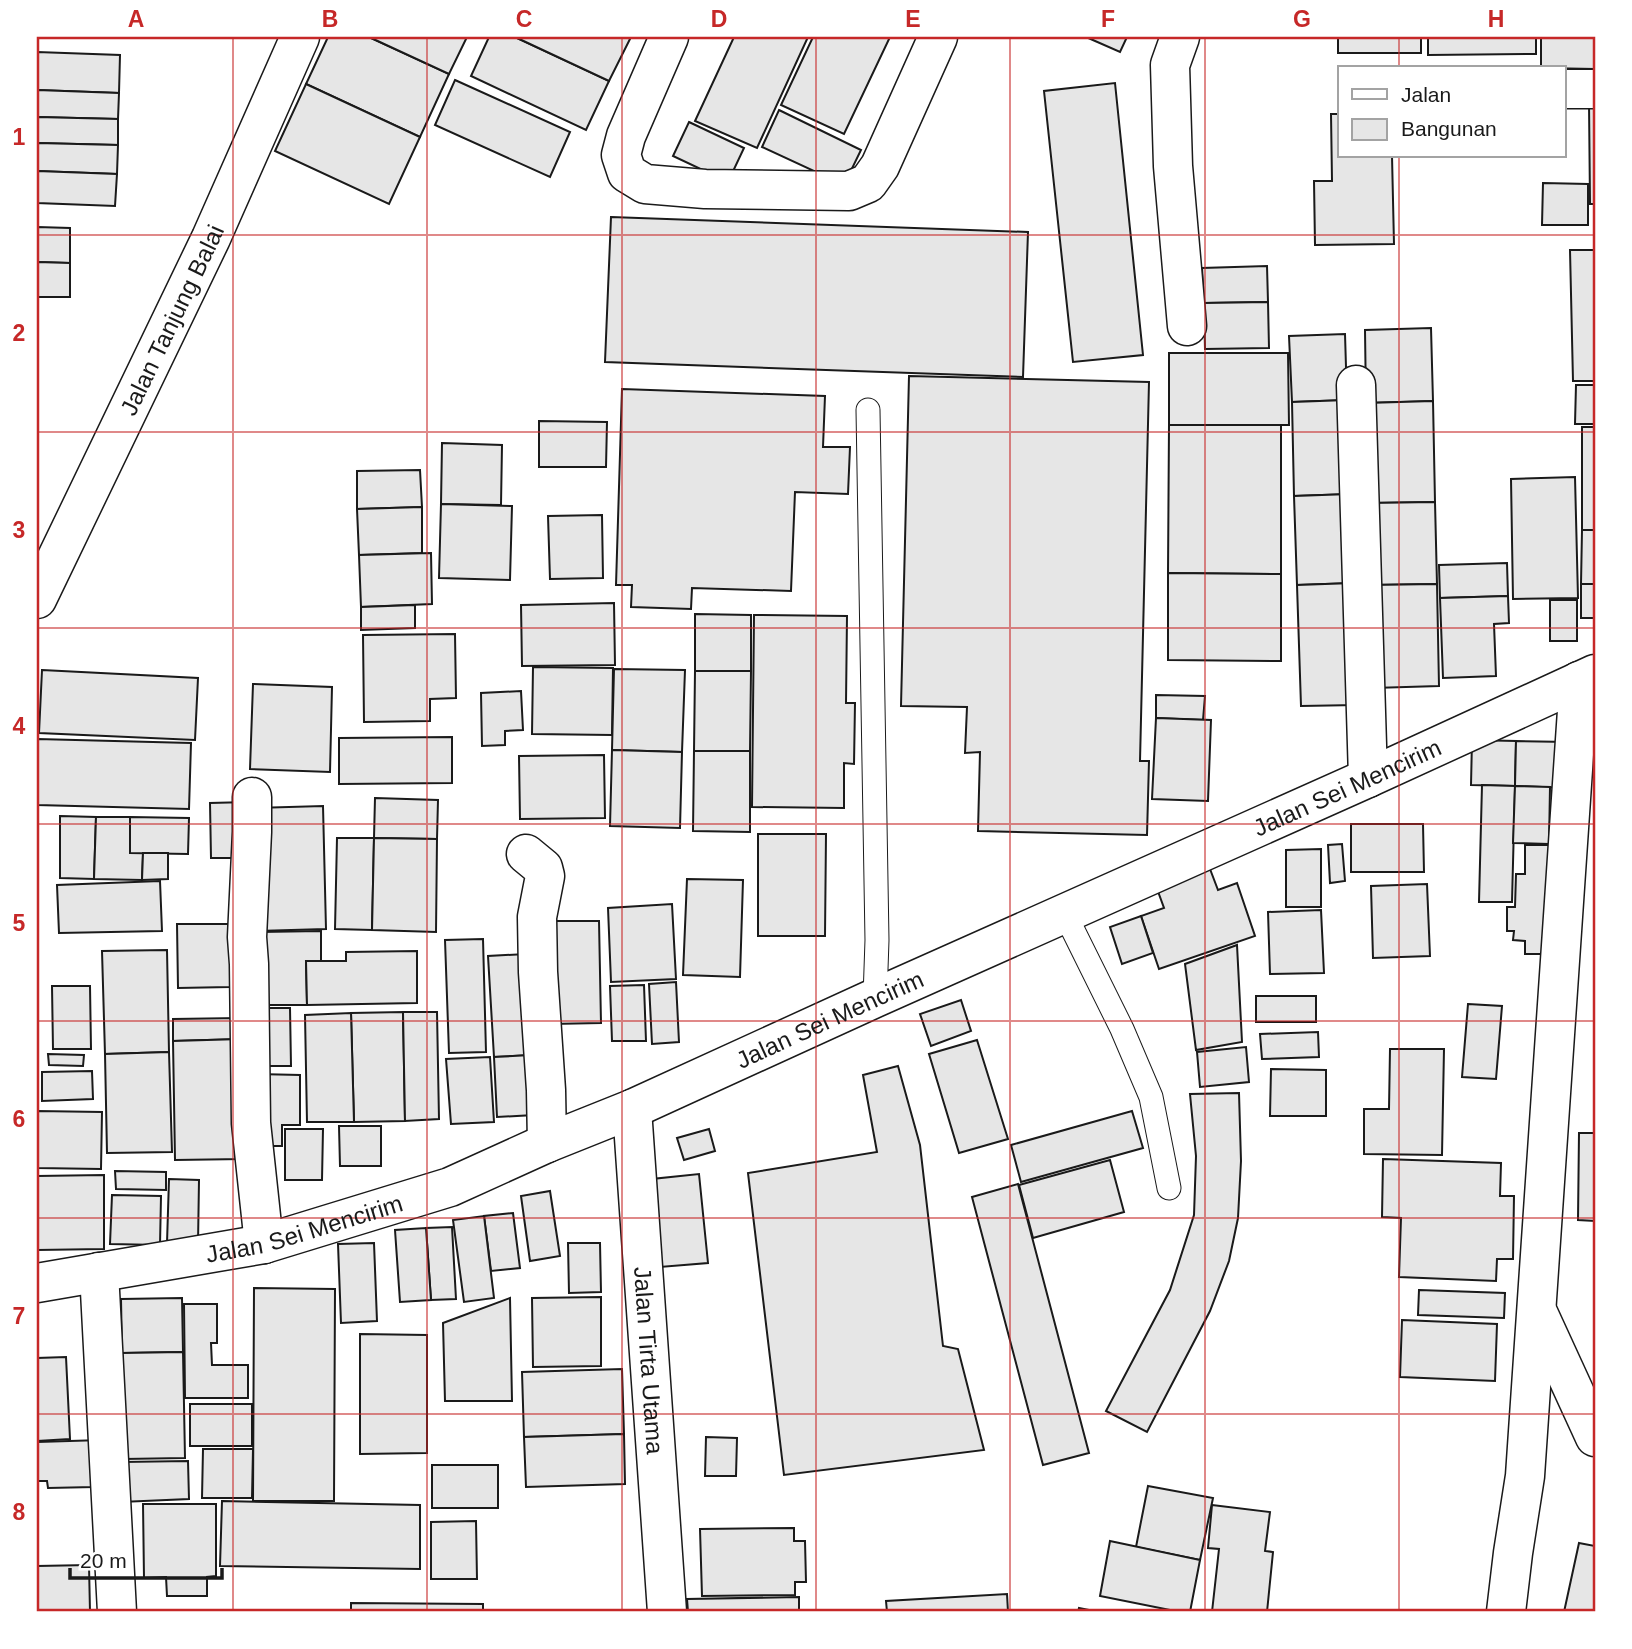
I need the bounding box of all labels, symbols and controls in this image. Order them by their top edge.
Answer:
text: A [128,6,144,32]
text: B [322,6,338,32]
text: C [516,6,532,32]
text: D [711,6,727,32]
text: E [905,6,921,32]
text: F [1101,6,1115,32]
text: G [1293,6,1311,32]
text: H [1488,6,1504,32]
legend [1338,66,1566,158]
text: Jalan [1401,83,1451,106]
text: Bangunan [1401,117,1497,140]
text: 1 [13,124,26,150]
street label: Jalan Tanjung Balai [114,220,229,419]
text: 2 [13,320,25,346]
text: 3 [13,517,25,543]
text: 4 [13,713,26,739]
street label: Jalan Sei Mencirim [1249,733,1445,841]
text: 5 [13,910,26,936]
street label: Jalan Sei Mencirim [732,965,927,1073]
text: 6 [13,1106,25,1132]
street label: Jalan Sei Mencirim [204,1189,406,1267]
street label: Jalan Tirta Utama [629,1266,670,1456]
text: 7 [13,1303,25,1329]
text: 8 [13,1499,26,1525]
scale bar [70,1537,222,1581]
text: 20 m [80,1549,127,1572]

